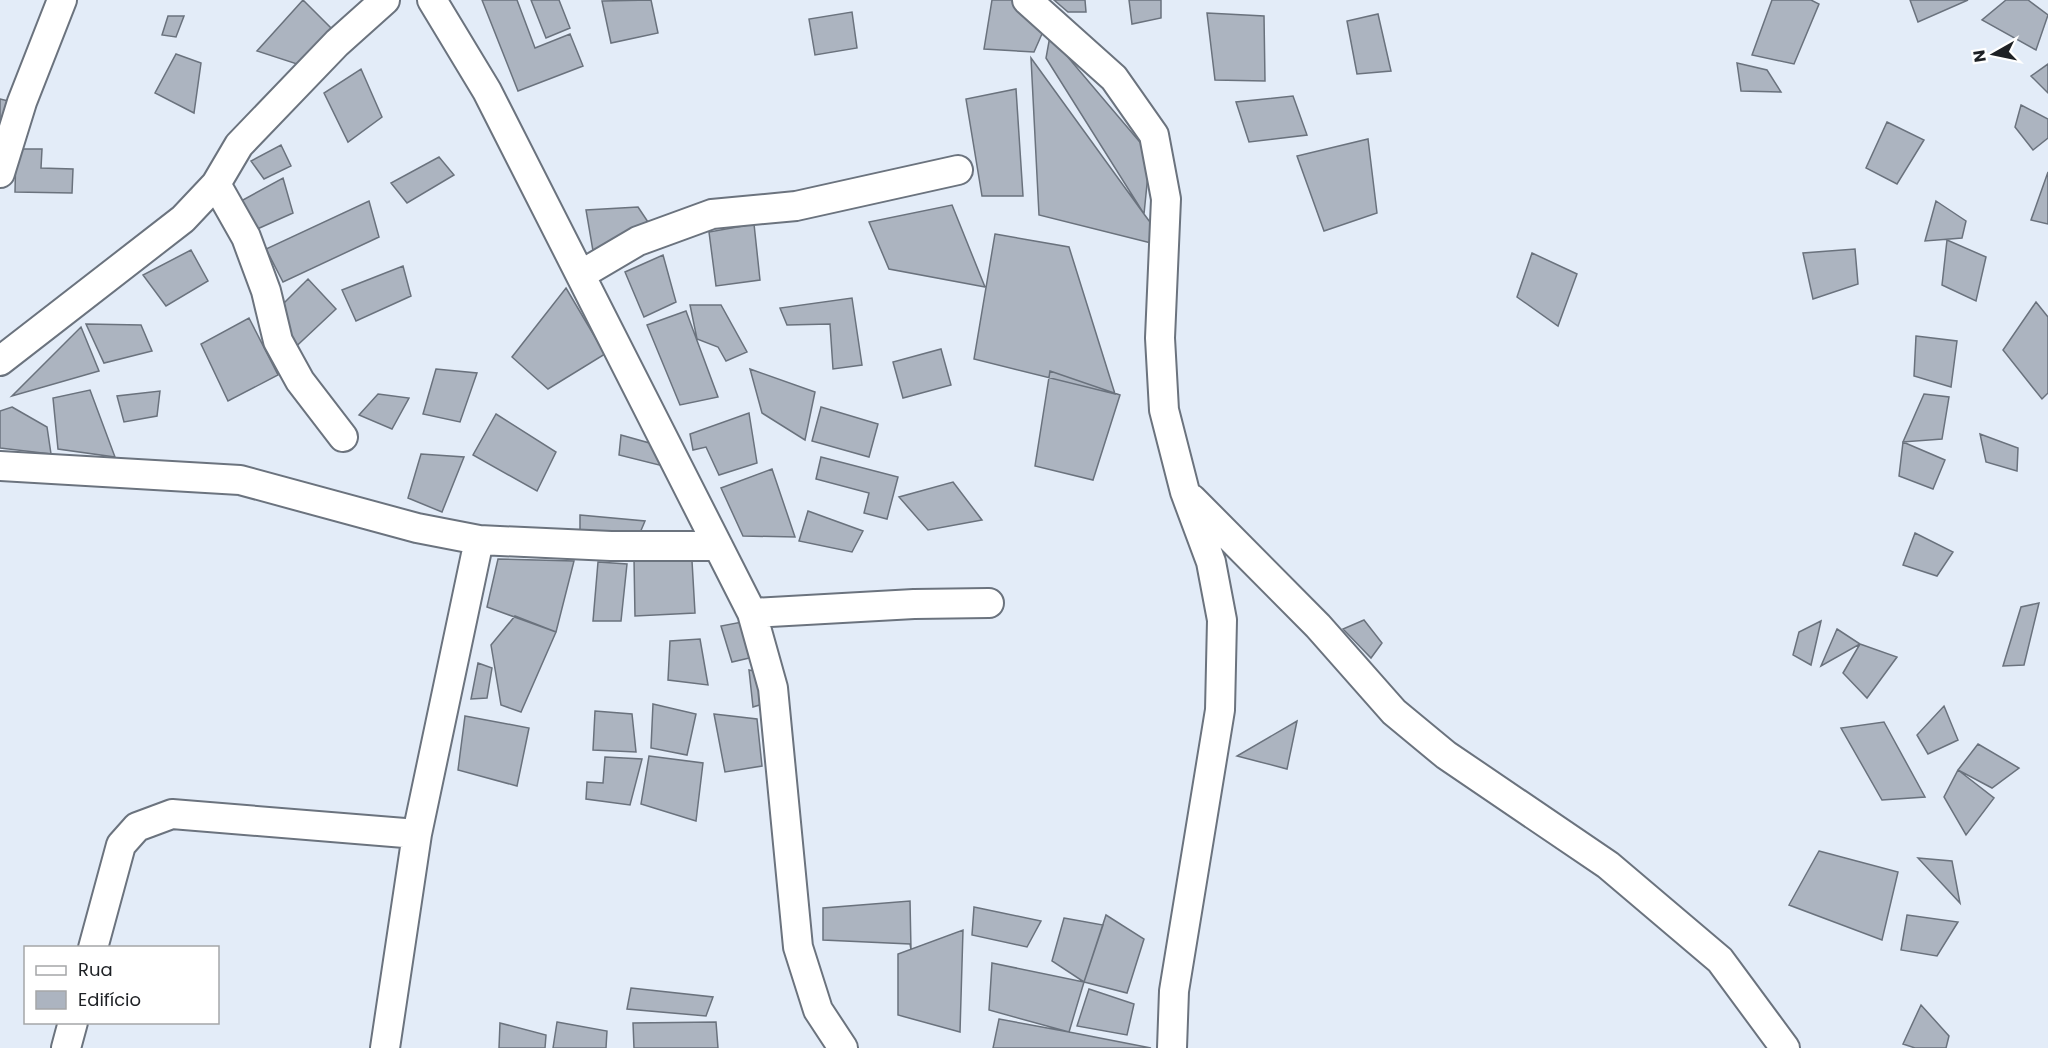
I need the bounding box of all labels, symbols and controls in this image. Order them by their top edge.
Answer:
north arrow [1964,24,2024,84]
text: N [1967,49,1992,64]
legend [24,946,219,1024]
text: Rua [78,957,113,982]
text: Edifício [78,987,141,1012]

